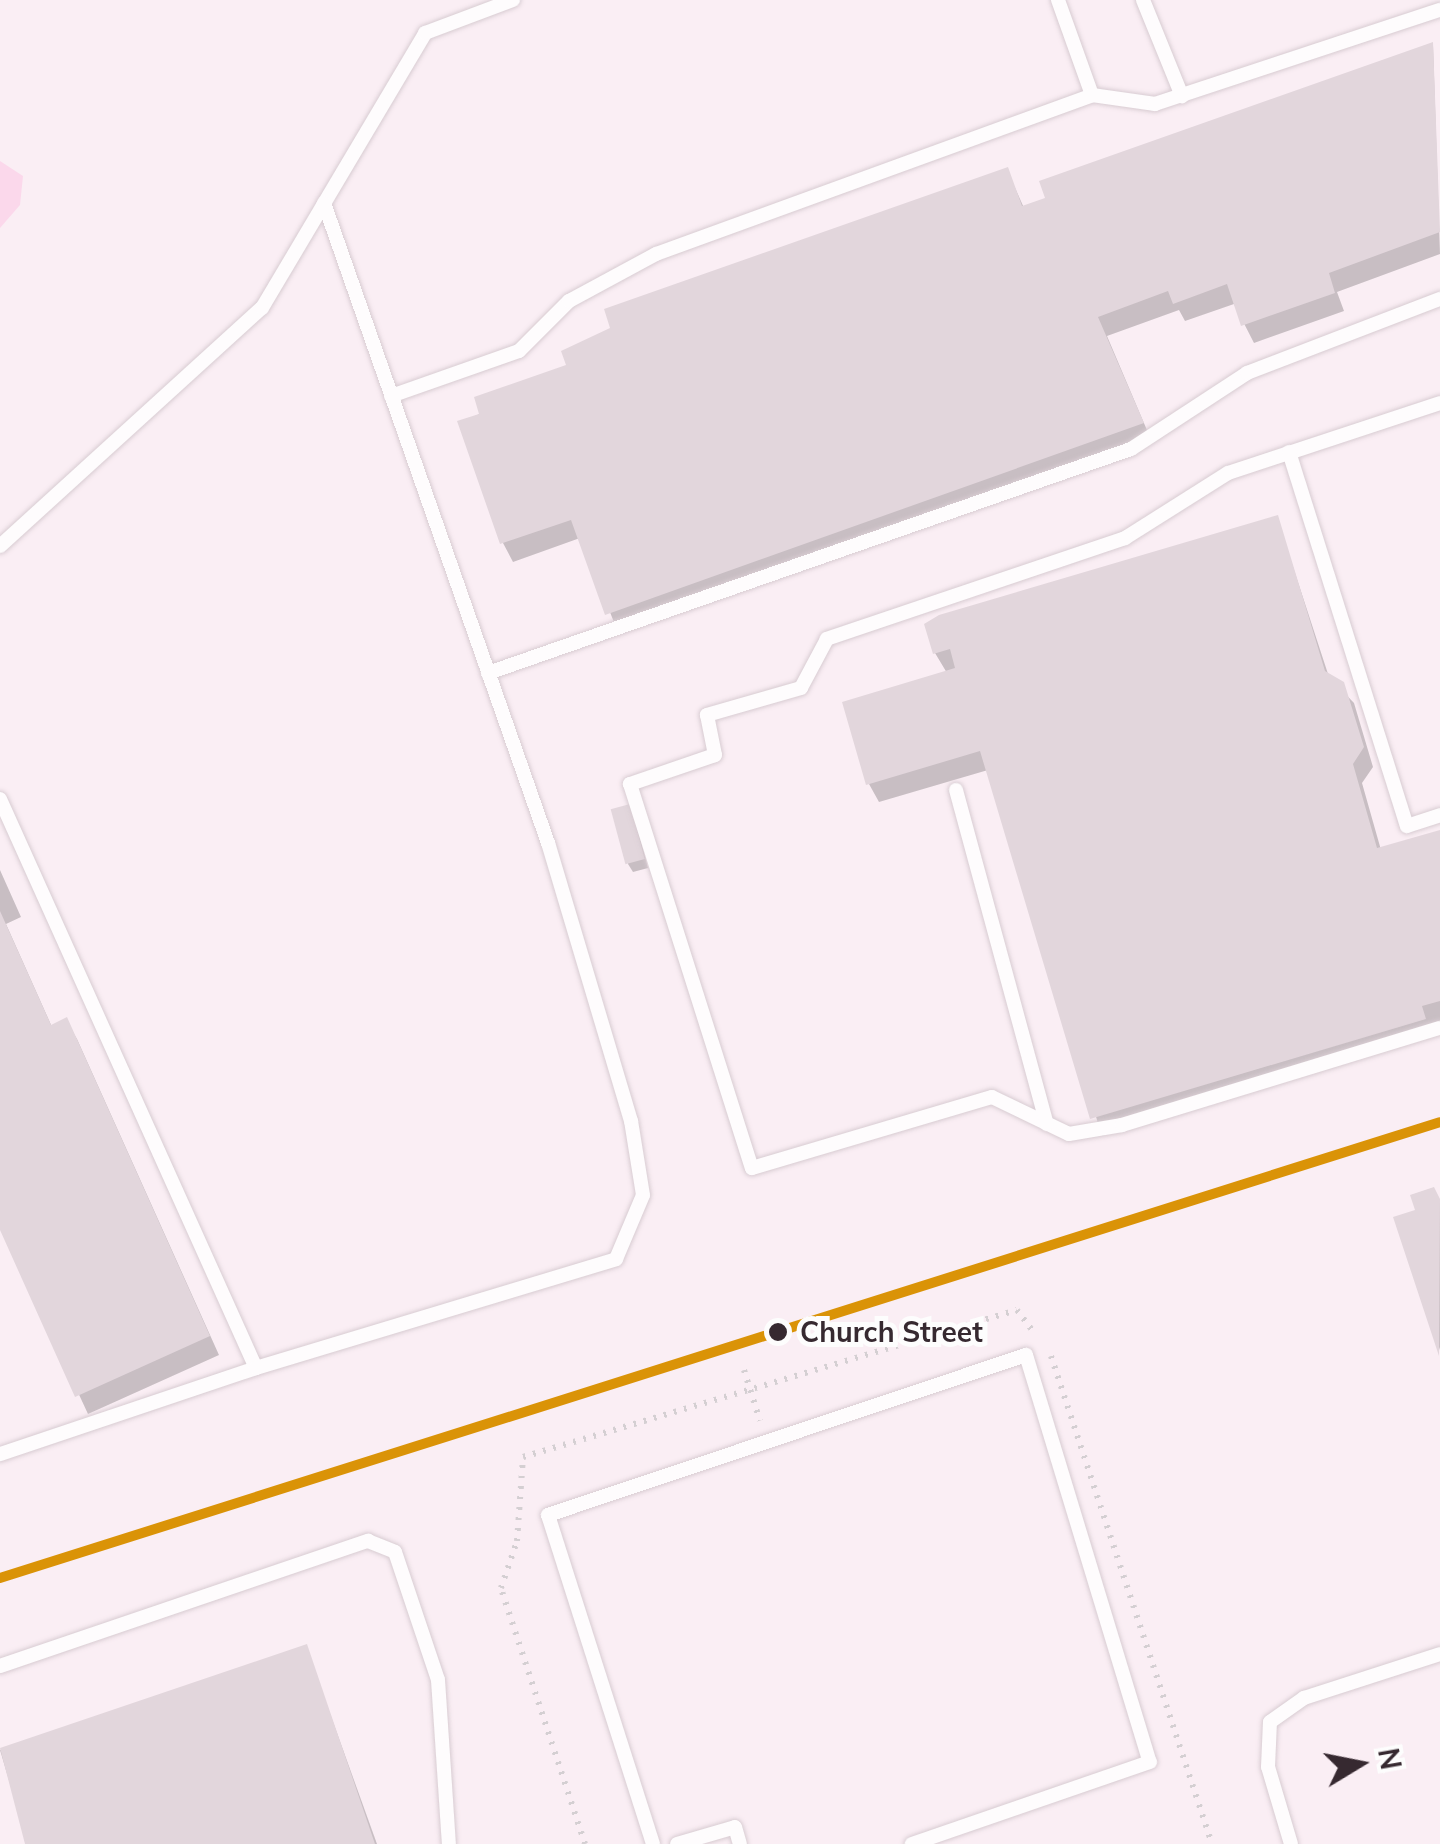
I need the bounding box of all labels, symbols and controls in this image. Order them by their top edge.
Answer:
place label: Church Street [800,1315,983,1349]
marker: Church Street [765,1319,791,1345]
north arrow [1310,1714,1410,1814]
text: N [1371,1745,1409,1772]

